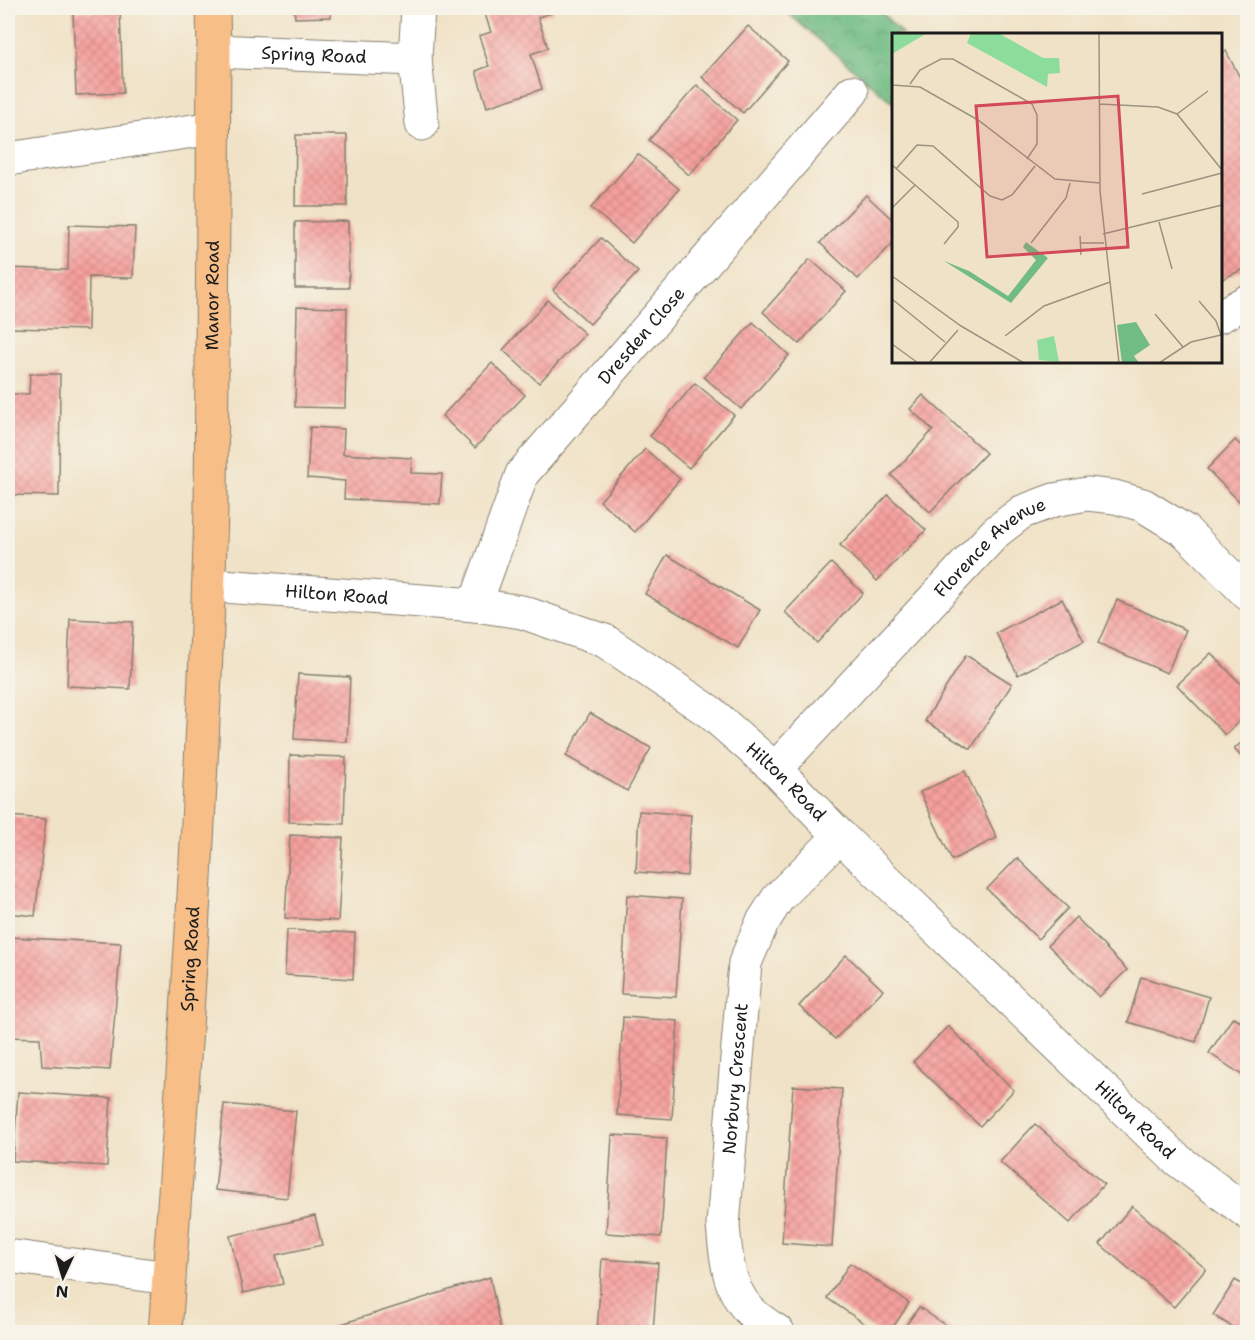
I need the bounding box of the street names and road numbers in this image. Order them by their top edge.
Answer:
street label: Spring Road [261,41,367,69]
street label: Manor Road [200,240,225,350]
street label: Dresden Close [593,282,690,390]
street label: Florence Avenue [929,492,1049,603]
street label: Hilton Road [284,579,389,610]
street label: Hilton Road [741,737,831,827]
street label: Spring Road [175,905,205,1012]
street label: Norbury Crescent [717,1002,754,1155]
street label: Hilton Road [1089,1075,1181,1164]

